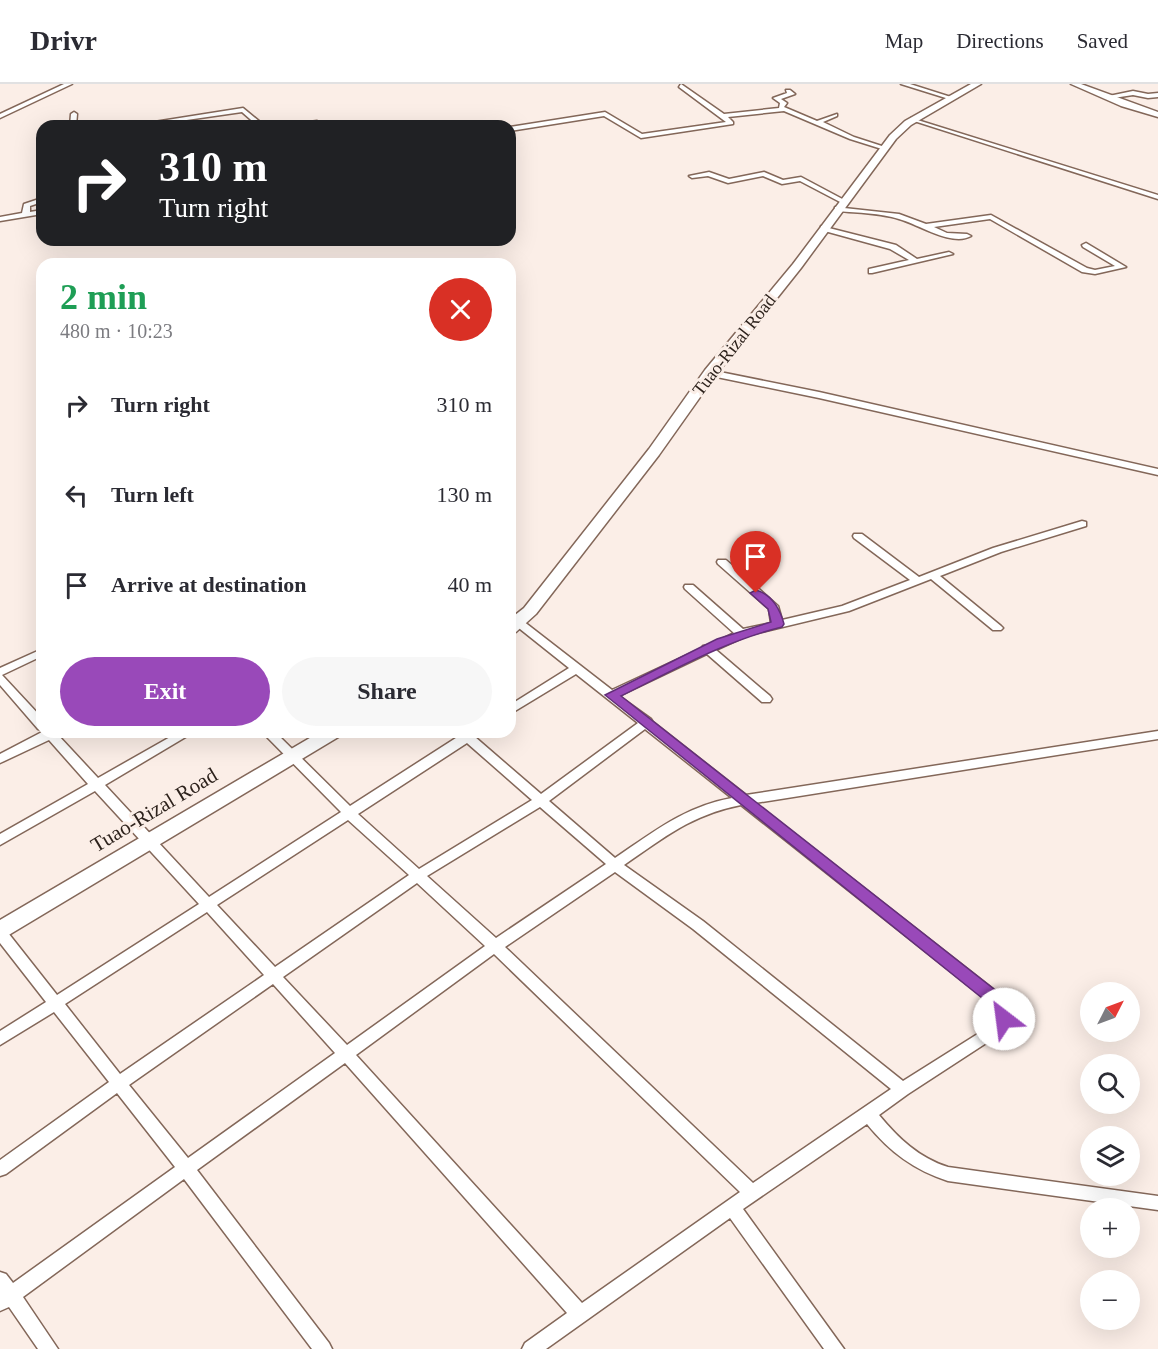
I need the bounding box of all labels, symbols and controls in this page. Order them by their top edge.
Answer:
text: Drivr [30,25,97,56]
text: Map [885,29,923,53]
text: Directions [956,29,1044,53]
text: Saved [1077,29,1128,53]
icon: right [60,144,138,222]
text: 310 m [159,144,268,190]
text: Turn right [159,193,268,223]
text: 2 min [60,277,147,317]
button: close [429,278,492,341]
street label: Tuao-Rizal Road [688,290,780,400]
text: 480 m · 10:23 [60,320,173,342]
icon: right [60,389,93,422]
text: Turn right [111,392,210,417]
text: 310 m [436,392,492,417]
icon: left [60,479,93,512]
text: Turn left [111,482,194,507]
text: 130 m [436,482,492,507]
pin [730,531,781,593]
icon: arrive [739,540,772,573]
icon: arrive [60,569,93,602]
text: Arrive at destination [111,572,307,597]
text: 40 m [447,572,492,597]
button: Exit [60,657,270,726]
button: Share [282,657,492,726]
street label: Tuao-Rizal Road [86,763,222,857]
north arrow [1080,982,1140,1042]
map controls [1080,982,1140,1330]
position arrow [972,987,1036,1051]
button: search [1080,1054,1140,1114]
button: layers [1080,1126,1140,1186]
button: + [1080,1198,1140,1258]
button: − [1080,1270,1140,1330]

